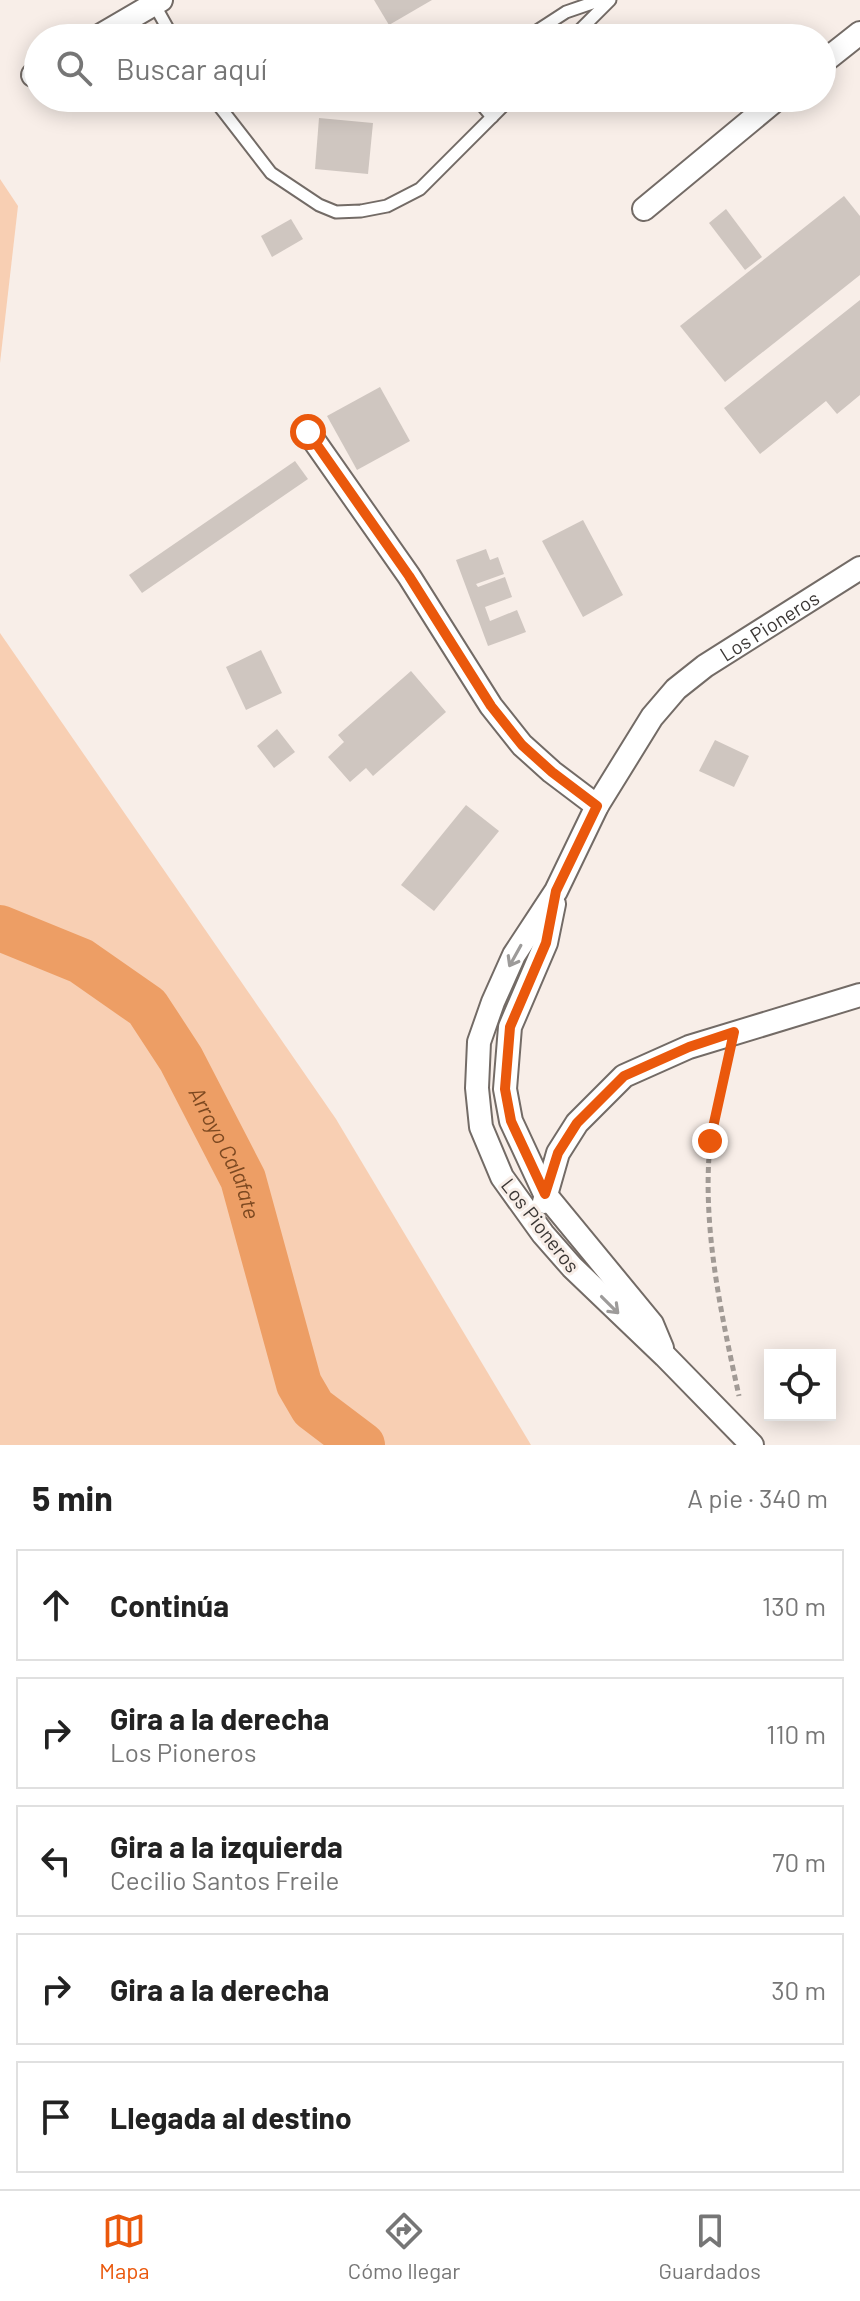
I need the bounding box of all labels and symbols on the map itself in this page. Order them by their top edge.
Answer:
route start [290,414,326,450]
street label: Los Pioneros [715,585,823,666]
one-way arrow [506,944,522,968]
water label: Arroyo Calafate [184,1082,266,1221]
route end [692,1123,728,1159]
street label: Los Pioneros [497,1173,585,1277]
one-way arrow [600,1295,619,1315]

